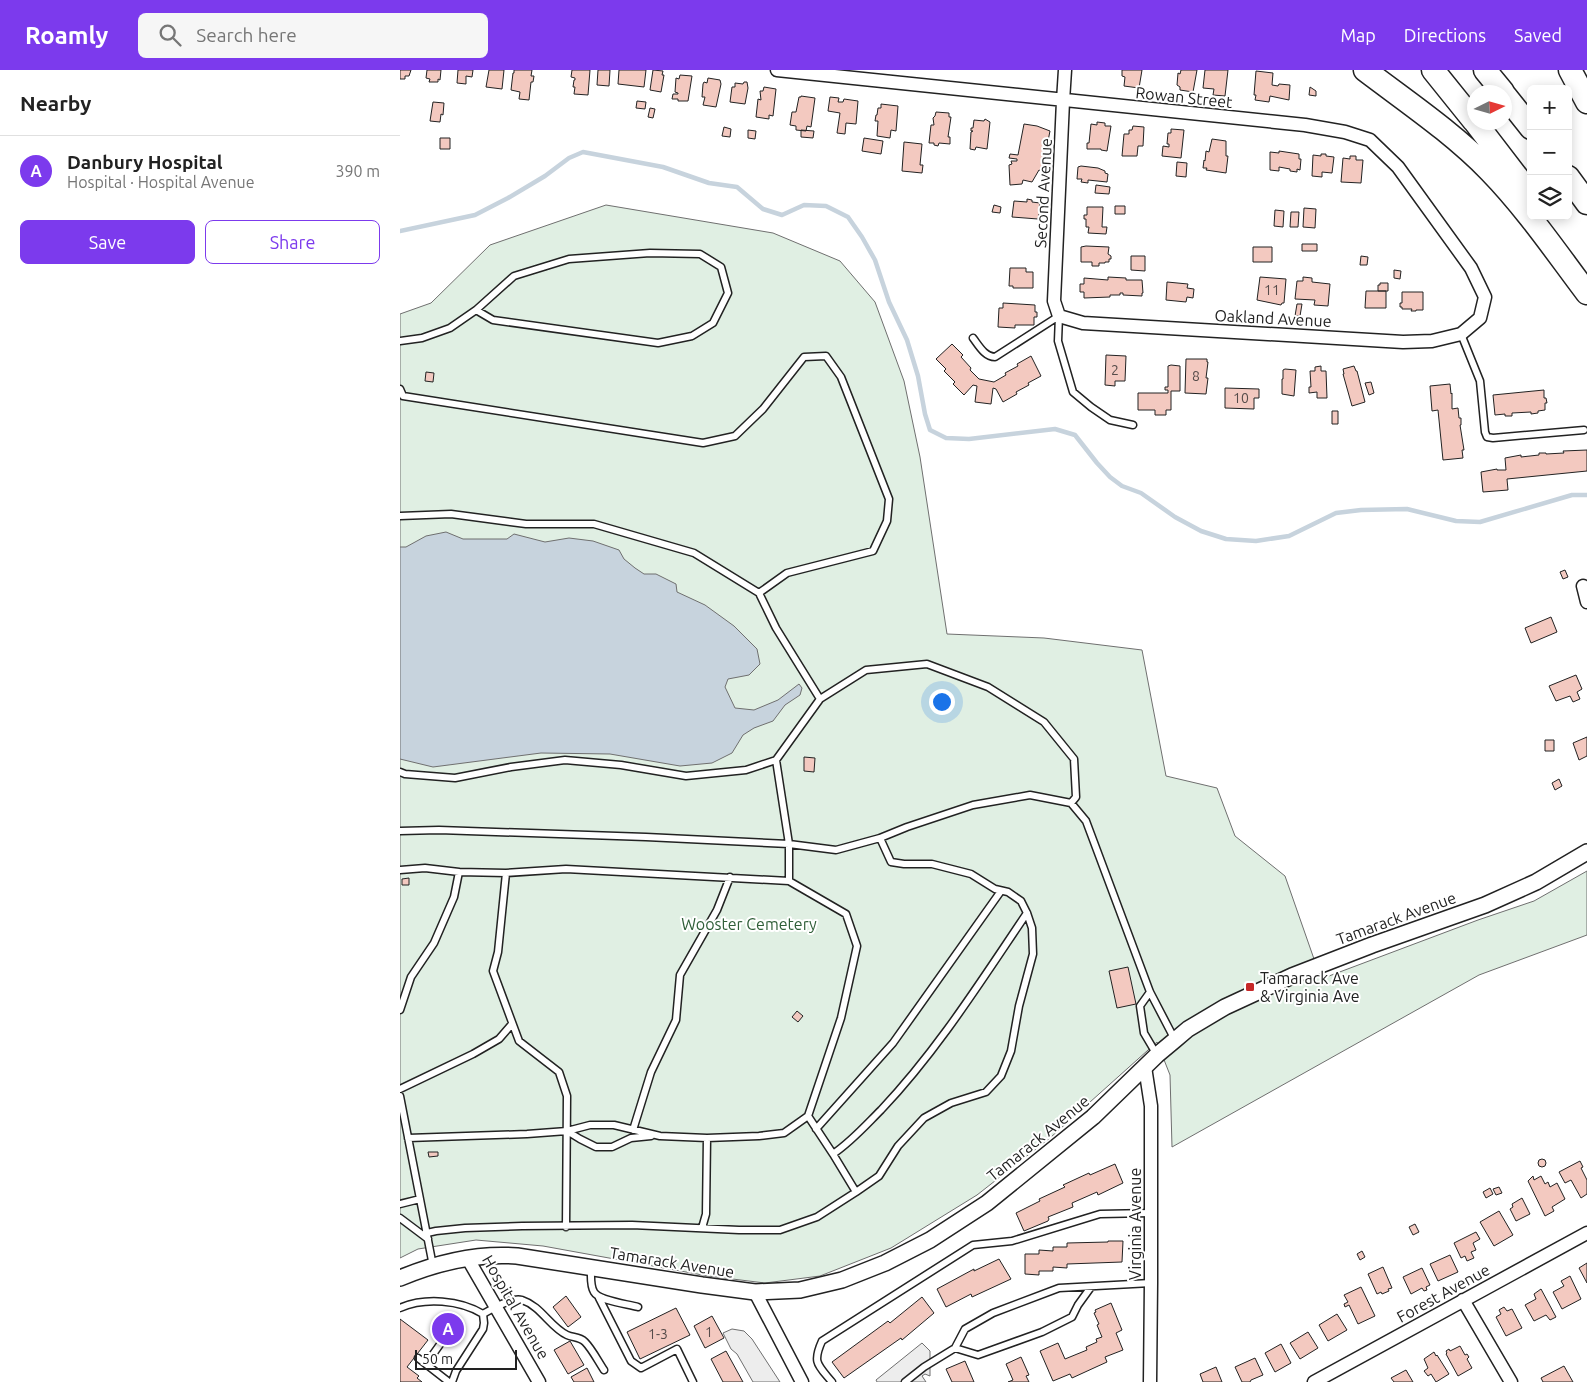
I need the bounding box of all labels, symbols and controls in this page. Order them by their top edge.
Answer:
search box [138,13,488,58]
icon: search [156,21,184,49]
text: Roamly [25,22,108,49]
text: Search here [196,24,297,46]
text: Map [1340,25,1376,45]
text: Directions [1404,25,1486,45]
text: Saved [1514,25,1562,45]
street label: Rowan Street [1135,83,1234,111]
north arrow [1467,85,1512,130]
map controls [1527,85,1572,220]
button: + [1527,85,1572,130]
text: Nearby [20,91,91,115]
button: − [1527,130,1572,175]
street label: Second Avenue [1031,138,1055,248]
text: Danbury Hospital [67,151,223,173]
text: A [30,162,42,180]
text: 390 m [335,162,380,180]
text: Hospital · Hospital Avenue [67,173,255,191]
button: layers [1527,175,1572,220]
button: Save [20,220,195,264]
button: Share [205,220,380,264]
house number: 11 [1264,282,1280,298]
street label: Oakland Avenue [1214,306,1332,330]
house number: 2 [1111,362,1119,378]
house number: 8 [1192,368,1200,384]
house number: 10 [1233,390,1249,406]
your location [929,689,955,715]
street label: Tamarack Avenue [1334,888,1458,948]
park label: Wooster Cemetery [681,915,817,933]
place label: Tamarack Ave & Virginia Ave [1260,969,1360,1005]
marker: Tamarack Ave & Virginia Ave [1244,981,1256,993]
street label: Tamarack Avenue [983,1091,1093,1185]
street label: Virginia Avenue [1126,1168,1144,1280]
street label: Tamarack Avenue [608,1243,736,1281]
street label: Hospital Avenue [479,1252,553,1362]
street label: Forest Avenue [1393,1260,1493,1326]
pin: A [432,1310,464,1348]
house number: 1 [705,1324,713,1340]
house number: 1-3 [648,1326,668,1342]
scale bar [415,1347,518,1370]
text: 50 m [422,1351,453,1367]

